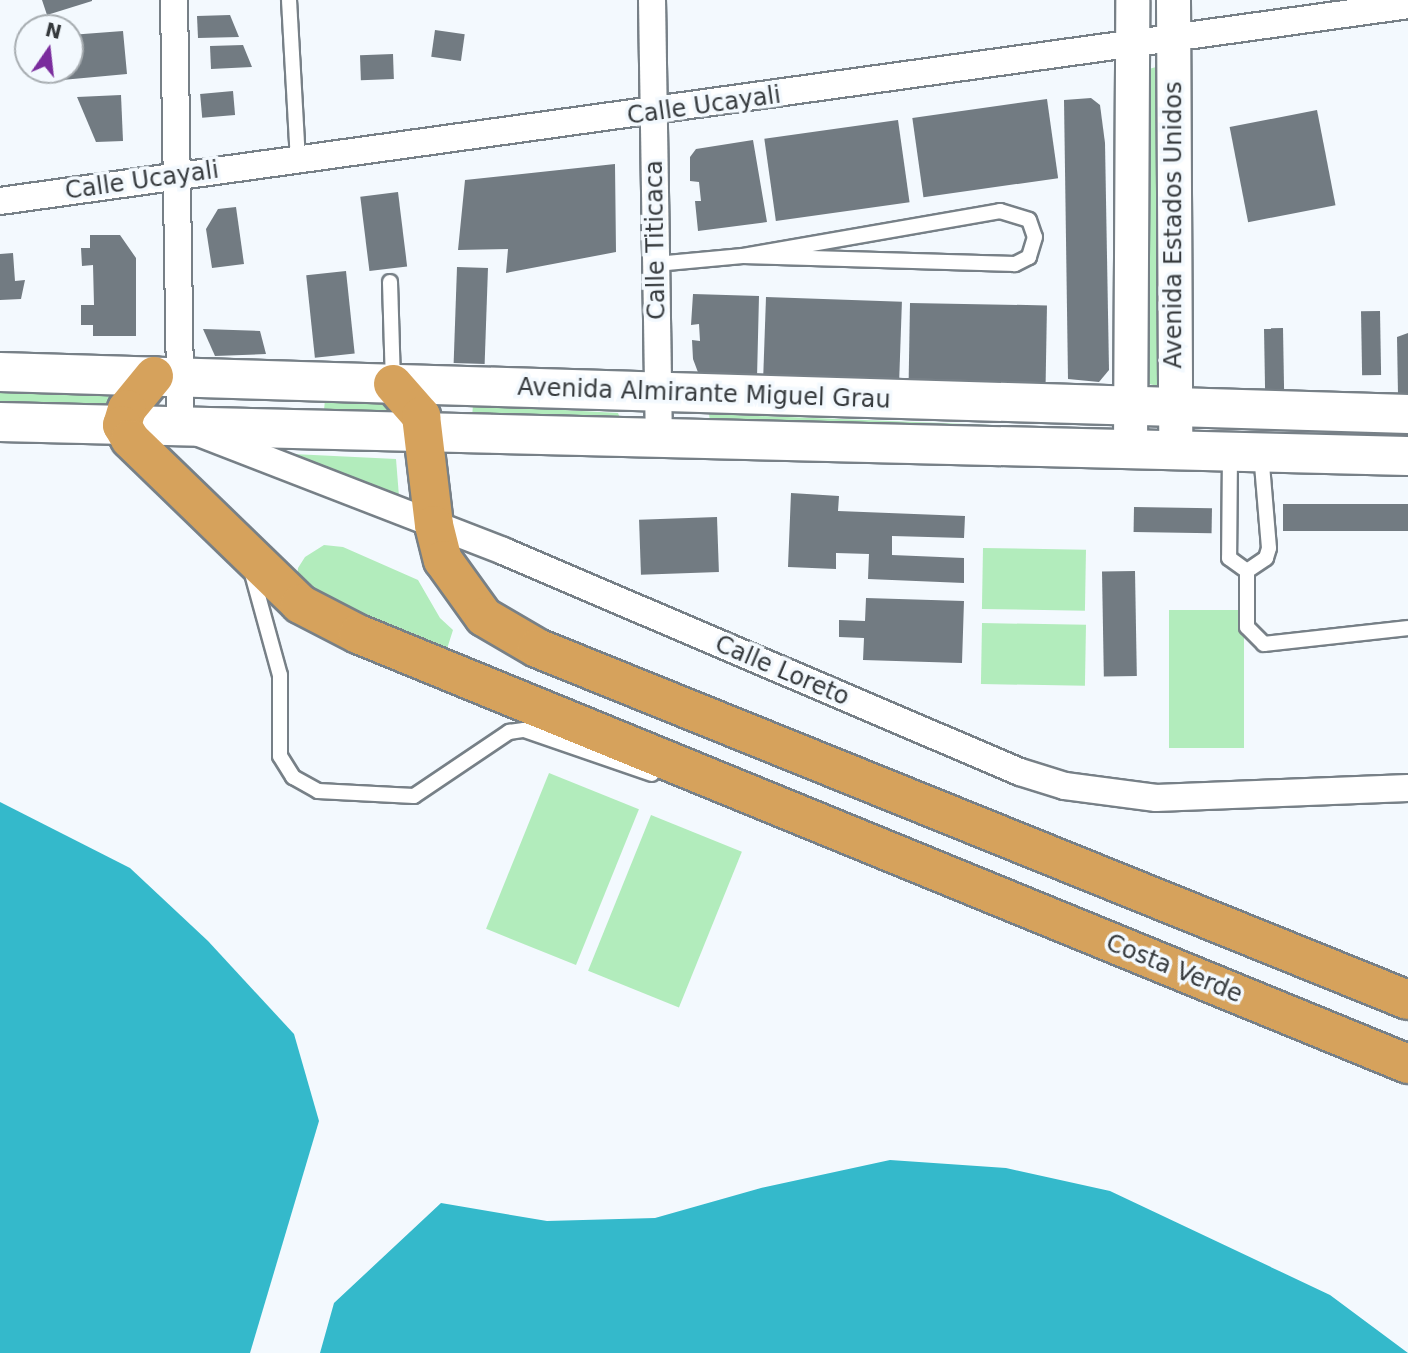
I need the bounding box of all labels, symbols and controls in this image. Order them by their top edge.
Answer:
north arrow [14,14,84,84]
text: N [43,18,64,43]
street label: Calle Ucayali [625,81,783,131]
street label: Avenida Estados Unidos [1160,81,1188,369]
street label: Calle Ucayali [63,156,221,206]
street label: Calle Titicaca [640,160,672,320]
street label: Avenida Almirante Miguel Grau [517,373,891,415]
street label: Calle Loreto [711,630,853,712]
street label: Costa Verde [1102,929,1246,1009]

